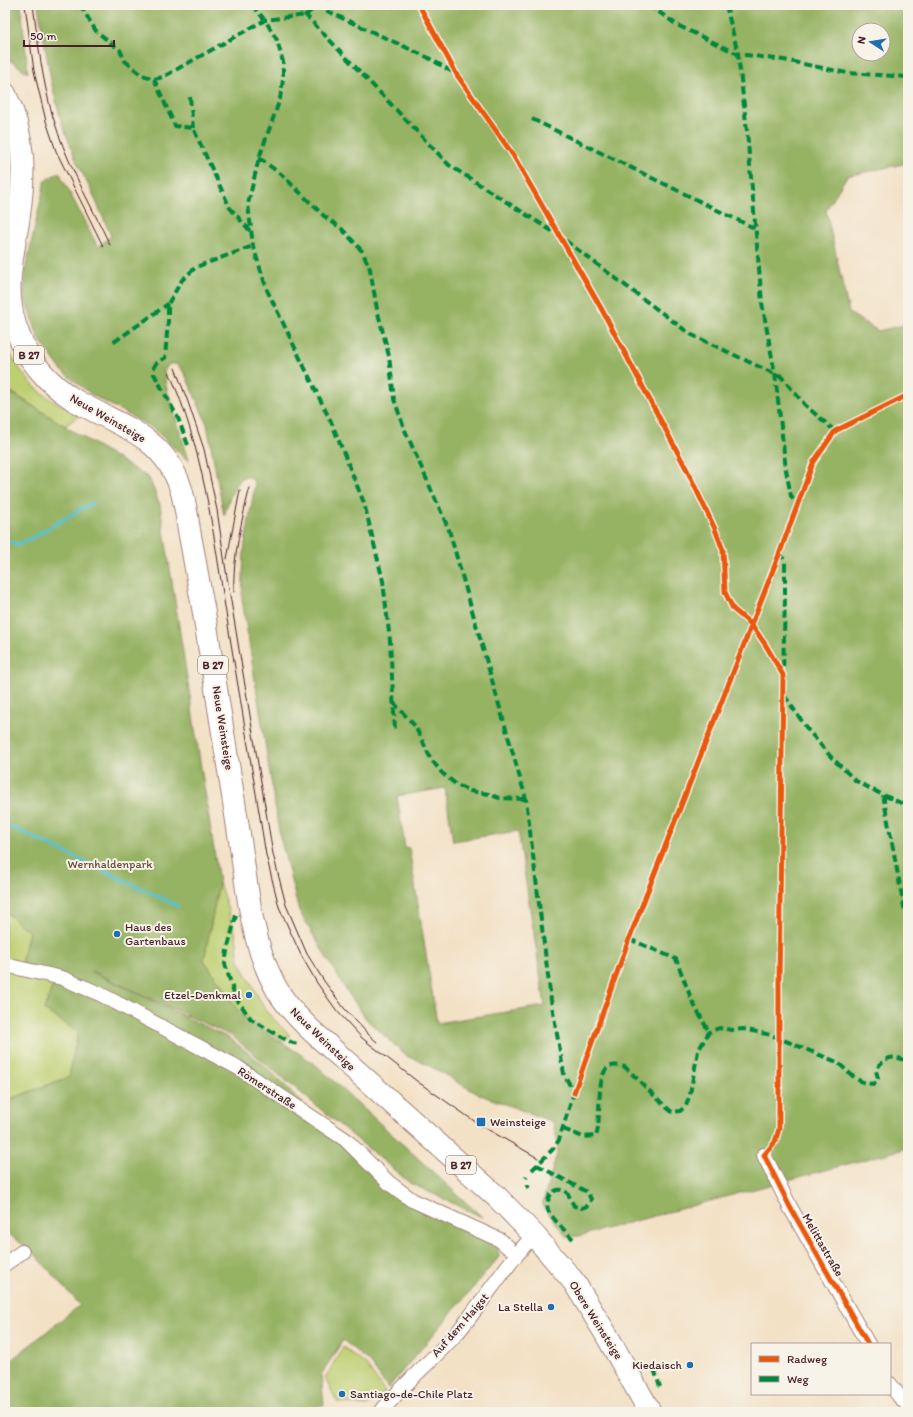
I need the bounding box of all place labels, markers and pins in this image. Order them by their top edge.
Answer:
place label: Haus des Gartenbaus [125,920,186,948]
marker: Haus des Gartenbaus [112,929,122,939]
place label: Etzel-Denkmal [164,988,242,1002]
marker: Etzel-Denkmal [244,990,254,1000]
place label: Weinsteige [490,1115,546,1129]
marker: Weinsteige [475,1116,487,1128]
place label: La Stella [498,1300,544,1314]
marker: La Stella [546,1302,556,1312]
place label: Kiedaisch [632,1358,683,1372]
marker: Kiedaisch [685,1360,695,1370]
place label: Santiago-de-Chile Platz [350,1387,473,1401]
marker: Santiago-de-Chile Platz [337,1389,347,1399]

